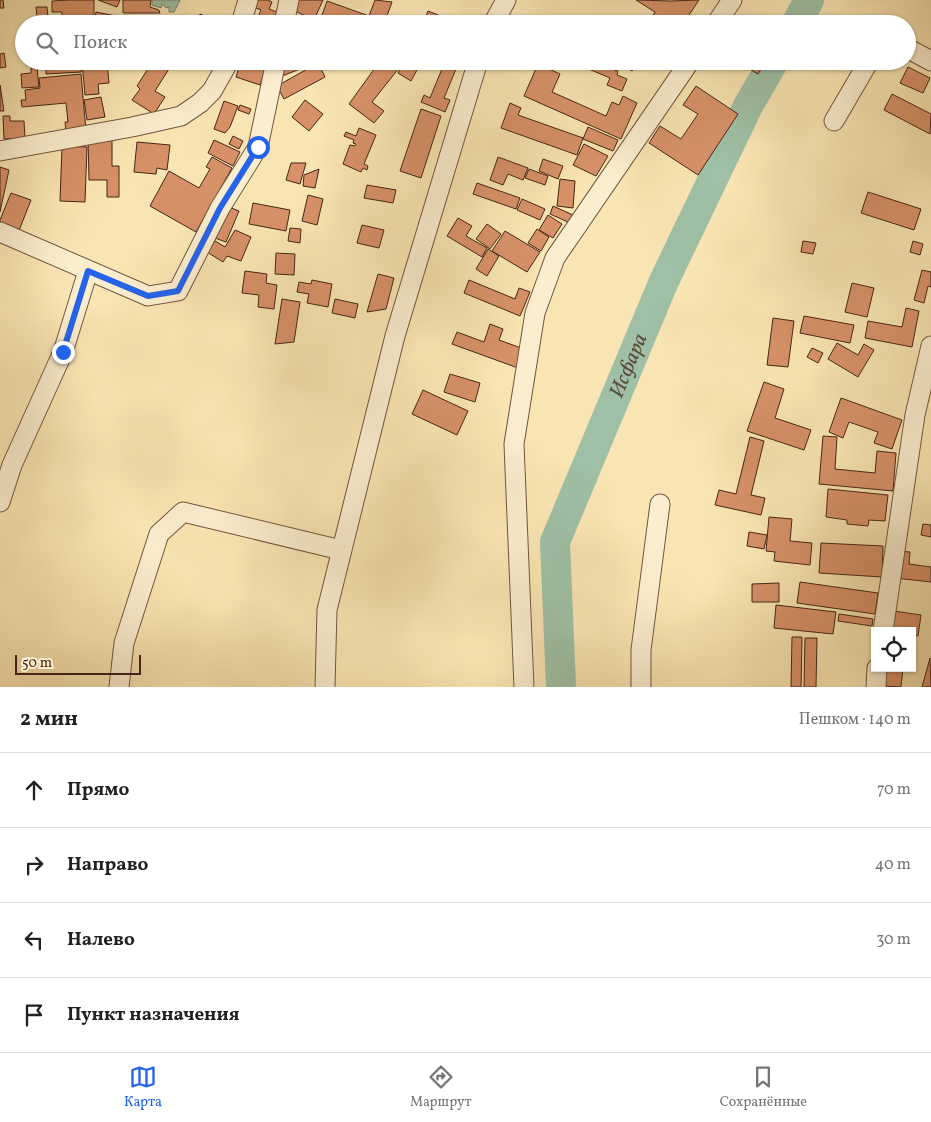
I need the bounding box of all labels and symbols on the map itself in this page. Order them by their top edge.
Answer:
route start [247,136,270,159]
water label: Исфара [602,329,655,402]
route end [52,341,75,364]
scale bar [15,652,141,675]

